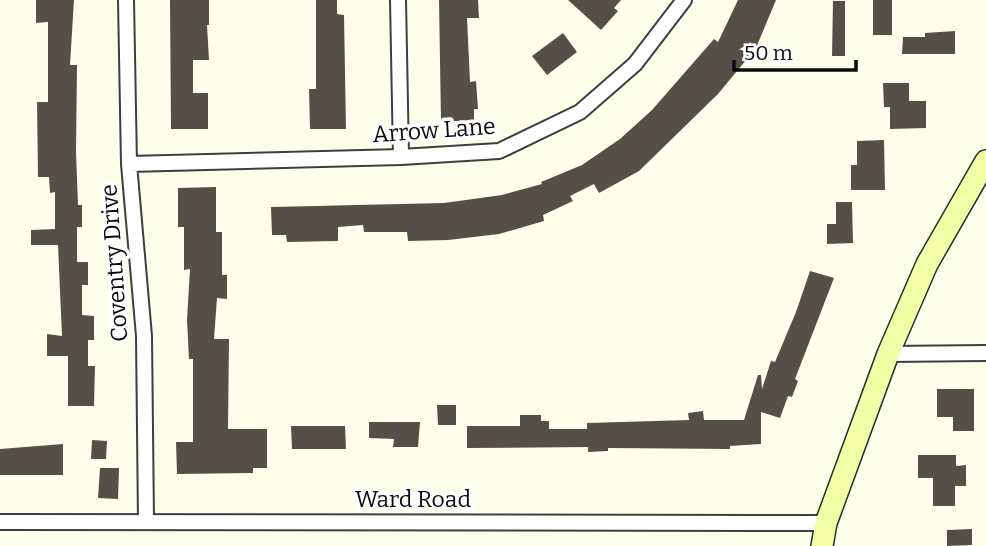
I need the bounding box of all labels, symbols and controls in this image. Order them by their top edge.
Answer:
scale bar [734,28,856,72]
text: 50 m [744,40,793,66]
street label: Arrow Lane [372,112,496,148]
street label: Coventry Drive [95,183,133,343]
street label: Ward Road [355,485,471,513]

